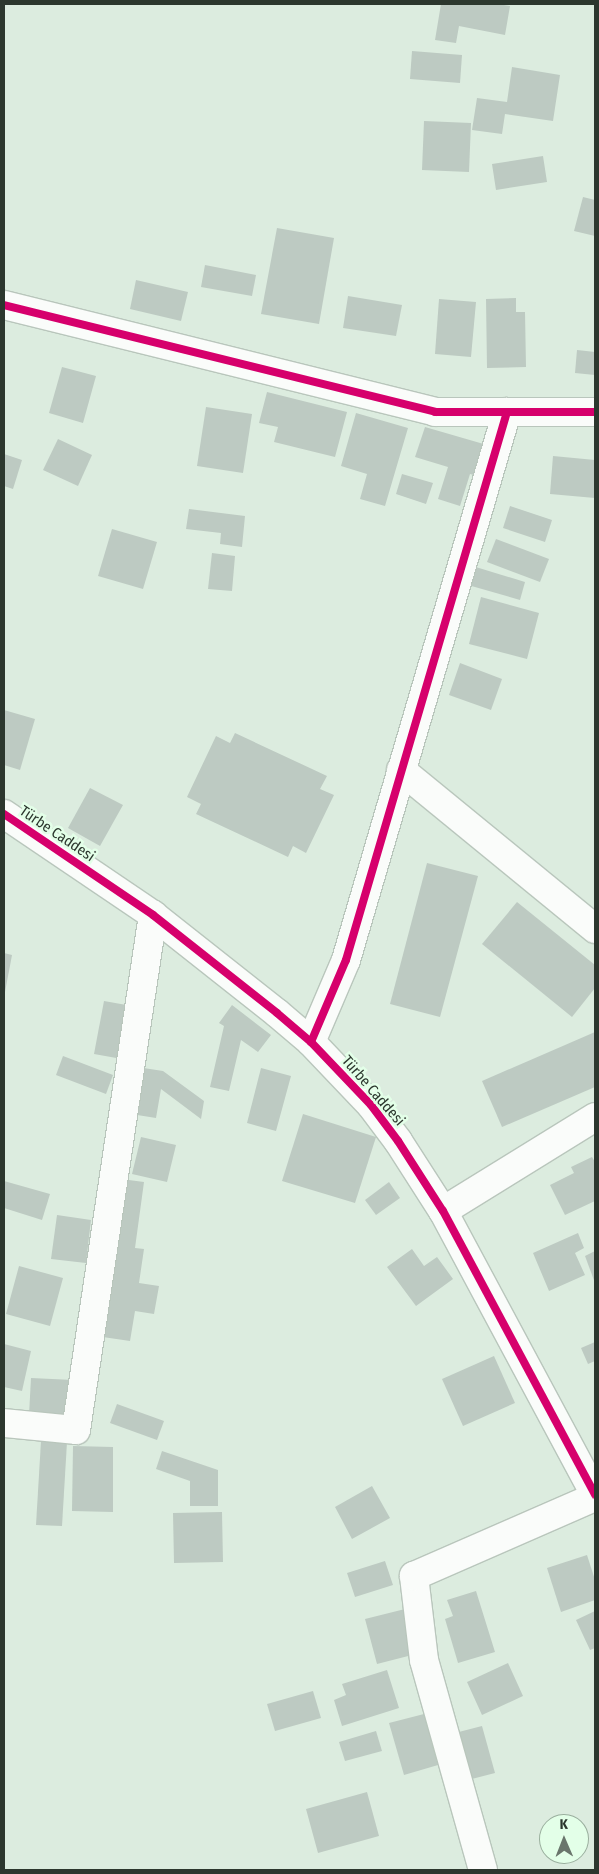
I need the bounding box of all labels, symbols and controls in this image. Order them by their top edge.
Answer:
street label: Türbe Caddesi [16,802,98,866]
street label: Türbe Caddesi [338,1052,408,1130]
north arrow [539,1814,589,1864]
text: K [560,1816,568,1833]

